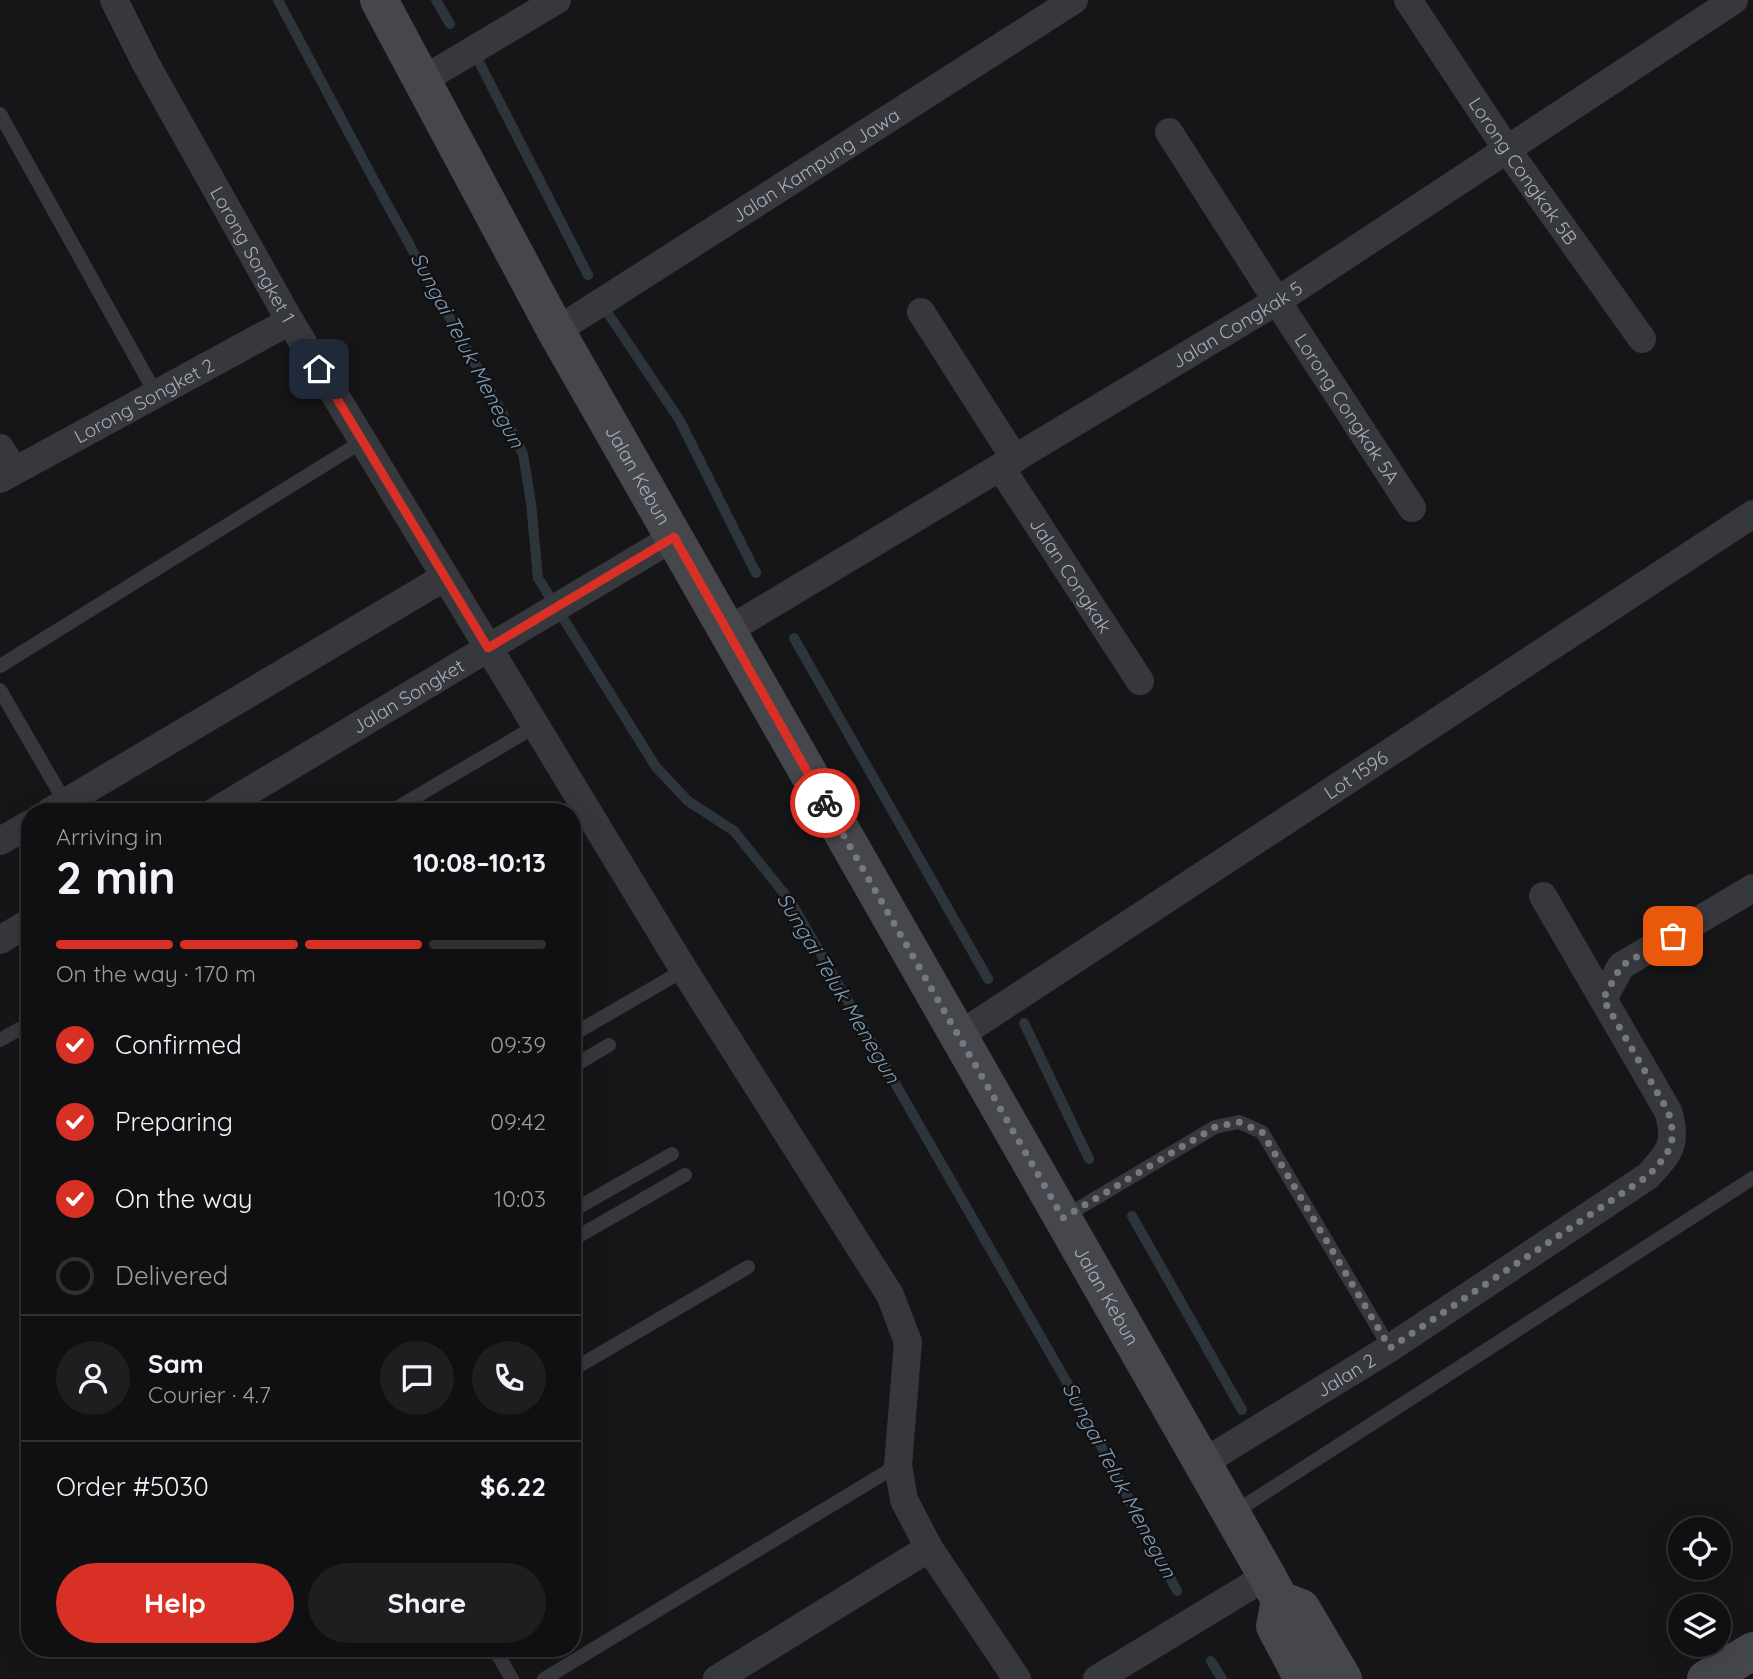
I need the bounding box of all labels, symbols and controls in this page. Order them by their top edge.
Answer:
street label: Lorong Congkak 5B [1464,92,1583,249]
street label: Jalan Kampung Jawa [727,103,904,228]
street label: Lorong Songket 1 [205,182,300,327]
water label: Sungai Teluk Menegun [405,247,531,452]
street label: Jalan Congkak 5 [1167,276,1307,373]
street label: Lorong Congkak 5A [1289,329,1405,488]
pin [289,339,349,399]
icon: home [300,350,338,388]
street label: Lorong Songket 2 [70,353,218,448]
street label: Jalan Kebun [600,421,676,529]
street label: Jalan Congkak [1025,513,1117,637]
street label: Jalan Songket [348,653,468,739]
street label: Lot 1596 [1319,745,1392,804]
courier [790,768,860,838]
icon: bike [806,784,844,822]
text: Arriving in [56,822,163,851]
text: 10:08–10:13 [413,846,546,879]
text: 2 min [56,848,176,906]
water label: Sungai Teluk Menegun [772,887,906,1088]
pin [1643,906,1703,966]
icon: bag [1654,917,1692,955]
text: On the way · 170 m [56,959,256,988]
icon: check [56,1026,94,1064]
text: Confirmed [115,1028,242,1061]
text: 09:39 [490,1030,546,1059]
icon: check [56,1103,94,1141]
text: Preparing [115,1105,233,1138]
text: 09:42 [490,1107,546,1136]
icon: check [56,1180,94,1218]
text: On the way [115,1182,253,1215]
text: 10:03 [494,1184,546,1213]
street label: Jalan Kebun [1069,1241,1145,1350]
text: Delivered [115,1259,228,1292]
button: person [56,1341,130,1415]
button: chat [380,1341,454,1415]
button: phone [472,1341,546,1415]
text: Sam [148,1347,204,1380]
street label: Jalan 2 [1312,1348,1380,1402]
water label: Sungai Teluk Menegun [1057,1377,1183,1582]
text: Courier · 4.7 [148,1380,271,1409]
text: Order #5030 [56,1470,209,1503]
text: $6.22 [480,1470,546,1503]
map controls [1668,1517,1731,1657]
button: locate [1668,1517,1731,1580]
button: Help [56,1563,294,1643]
button: Share [308,1563,546,1643]
button: layers [1668,1594,1731,1657]

